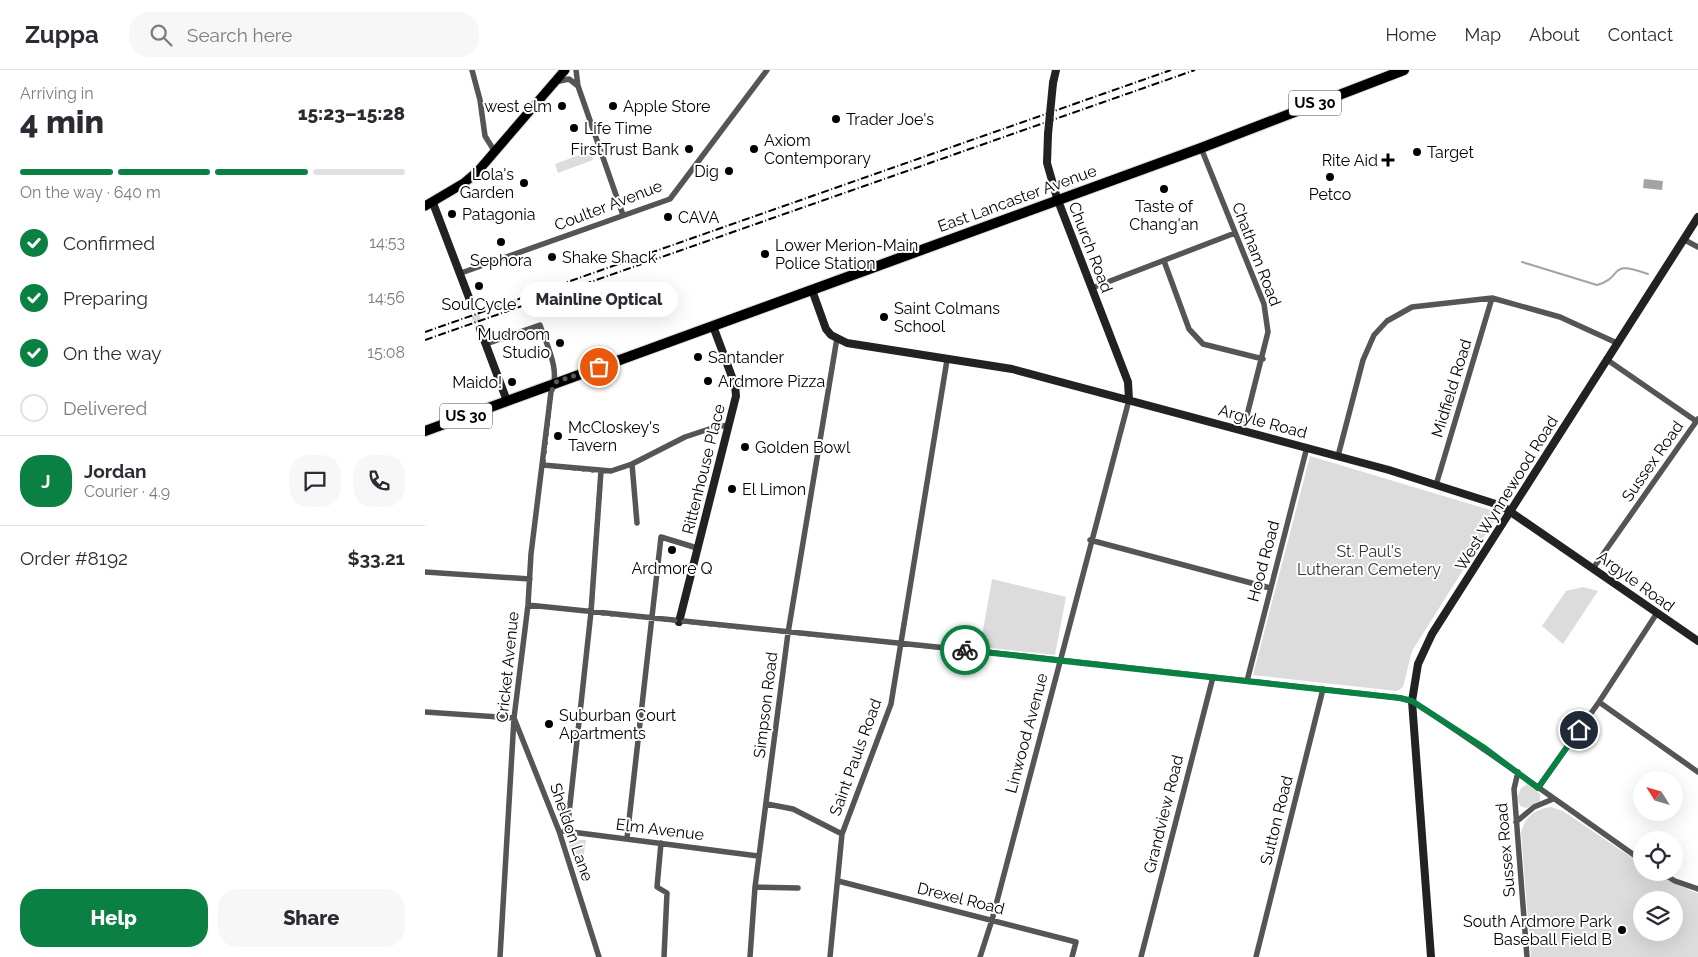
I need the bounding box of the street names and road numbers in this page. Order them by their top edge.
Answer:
road number: US 30 [1289,90,1341,116]
street label: East Lancaster Avenue [935,161,1099,236]
street label: Coulter Avenue [552,176,665,235]
street label: Church Road [1065,199,1117,295]
street label: Chatham Road [1228,200,1285,309]
street label: Midfield Road [1428,337,1475,440]
street label: Argyle Road [1216,401,1309,442]
street label: Rittenhouse Place [678,402,729,536]
road number: US 30 [440,404,492,428]
street label: West Wynnewood Road [1451,412,1562,574]
street label: Sussex Road [1618,417,1687,505]
street label: Hood Road [1244,518,1283,604]
street label: Argyle Road [1593,547,1678,616]
street label: Cricket Avenue [492,611,523,723]
street label: Simpson Road [750,651,781,759]
street label: Linwood Avenue [1001,671,1052,795]
street label: Saint Pauls Road [825,696,885,818]
street label: Grandview Road [1140,753,1187,875]
street label: Sutton Road [1256,774,1297,867]
street label: Sheldon Lane [546,781,597,884]
street label: Sussex Road [1492,802,1519,898]
street label: Elm Avenue [615,815,705,844]
street label: Drexel Road [915,878,1007,919]

